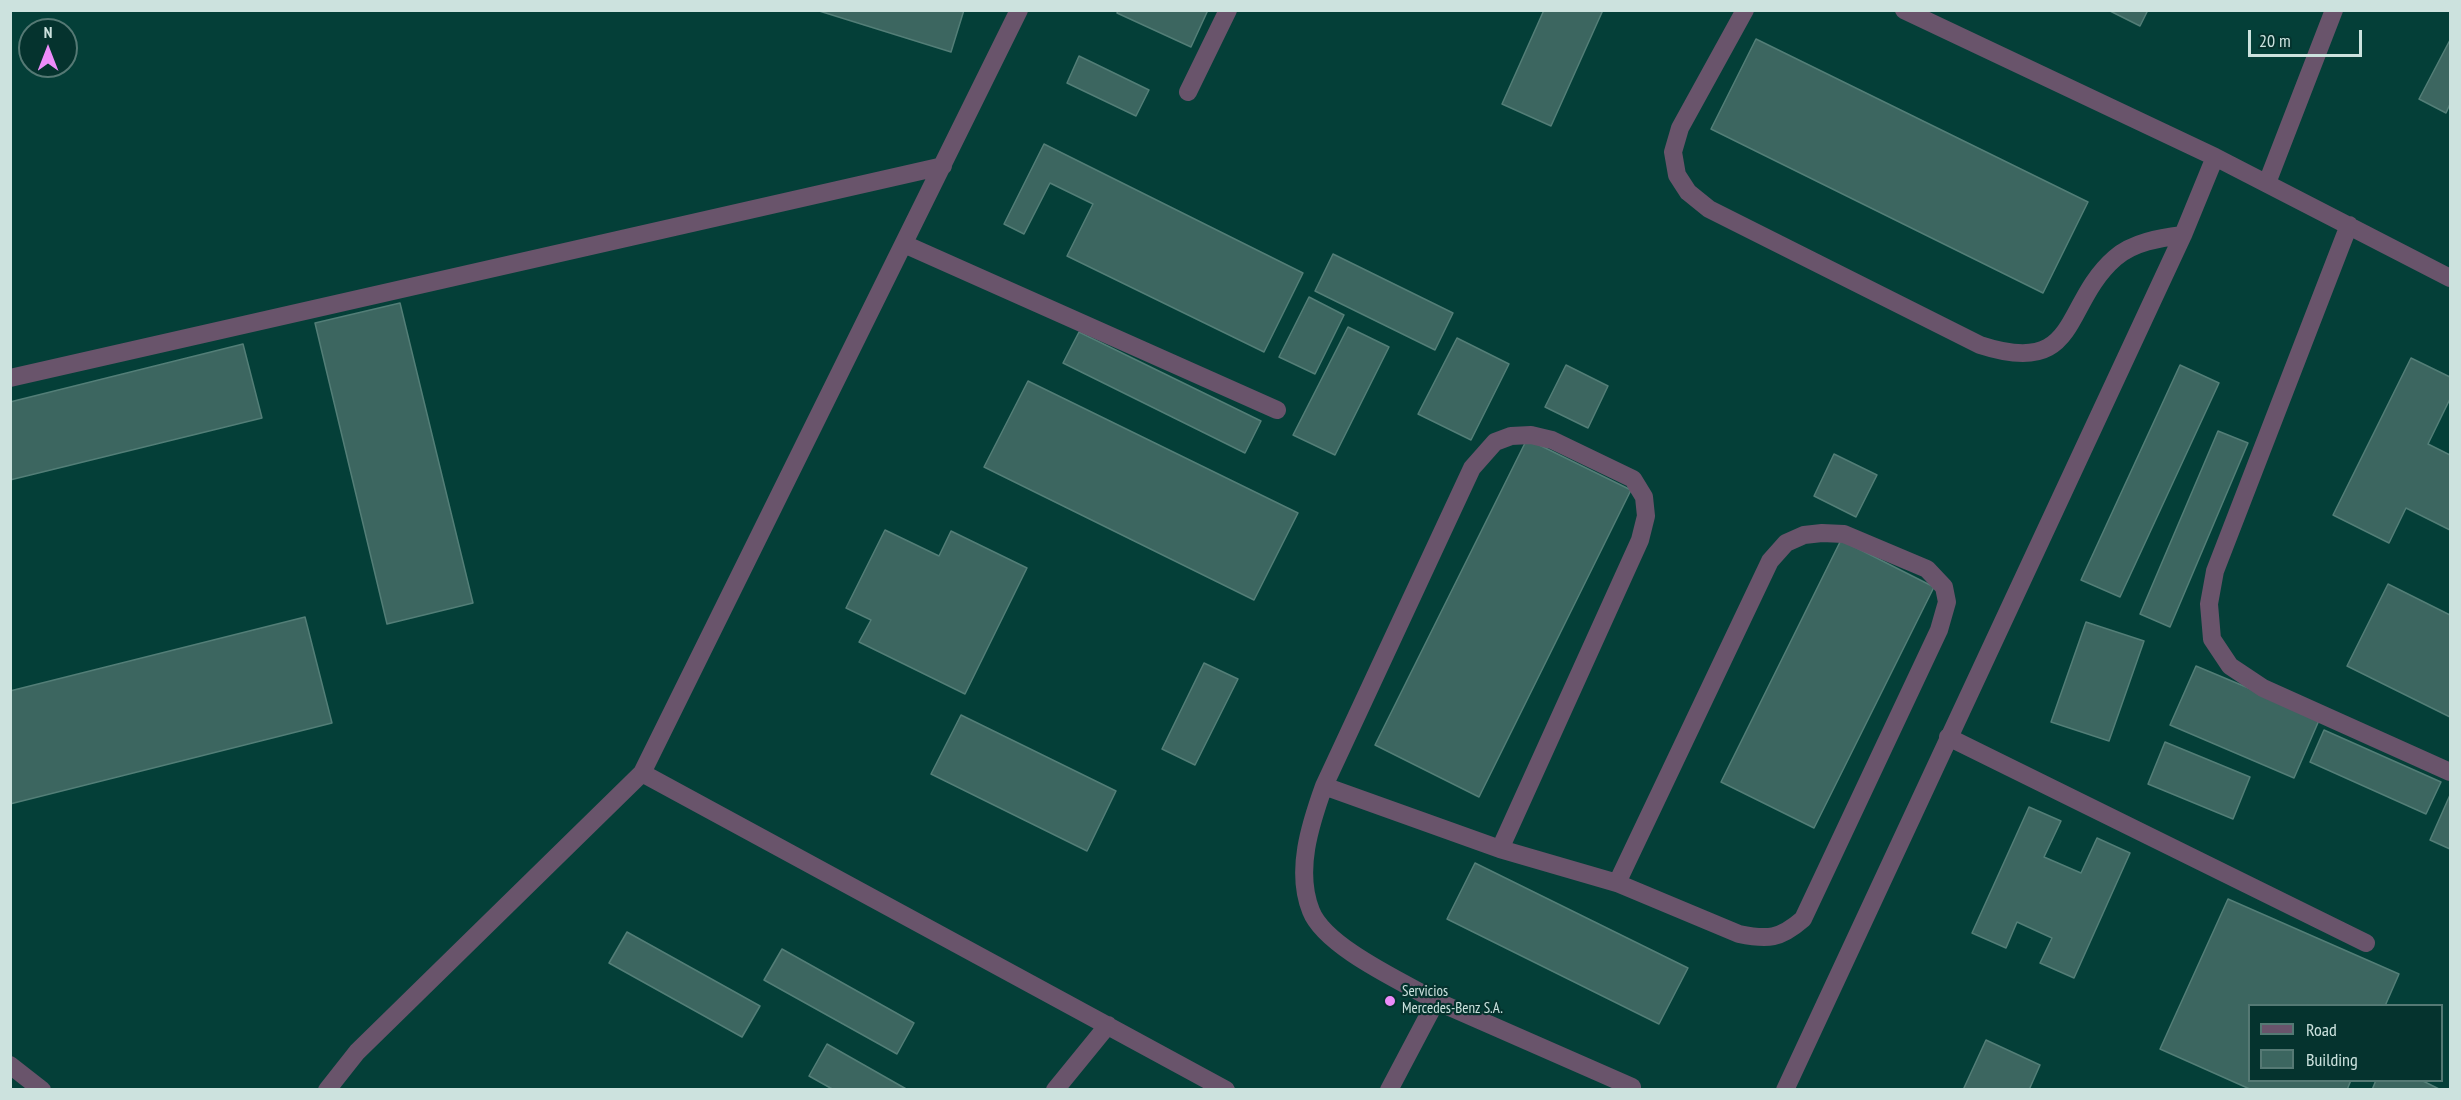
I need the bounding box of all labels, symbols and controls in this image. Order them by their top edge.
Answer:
north arrow [18,18,78,78]
scale bar [2251,18,2365,56]
text: N [44,22,52,42]
text: 20 m [2259,29,2291,52]
place label: Servicios Mercedes-Benz S.A. [1402,983,1503,1018]
marker: Servicios Mercedes-Benz S.A. [1383,994,1397,1008]
legend [2248,1004,2443,1082]
text: Road [2306,1018,2337,1041]
text: Building [2306,1048,2358,1071]

